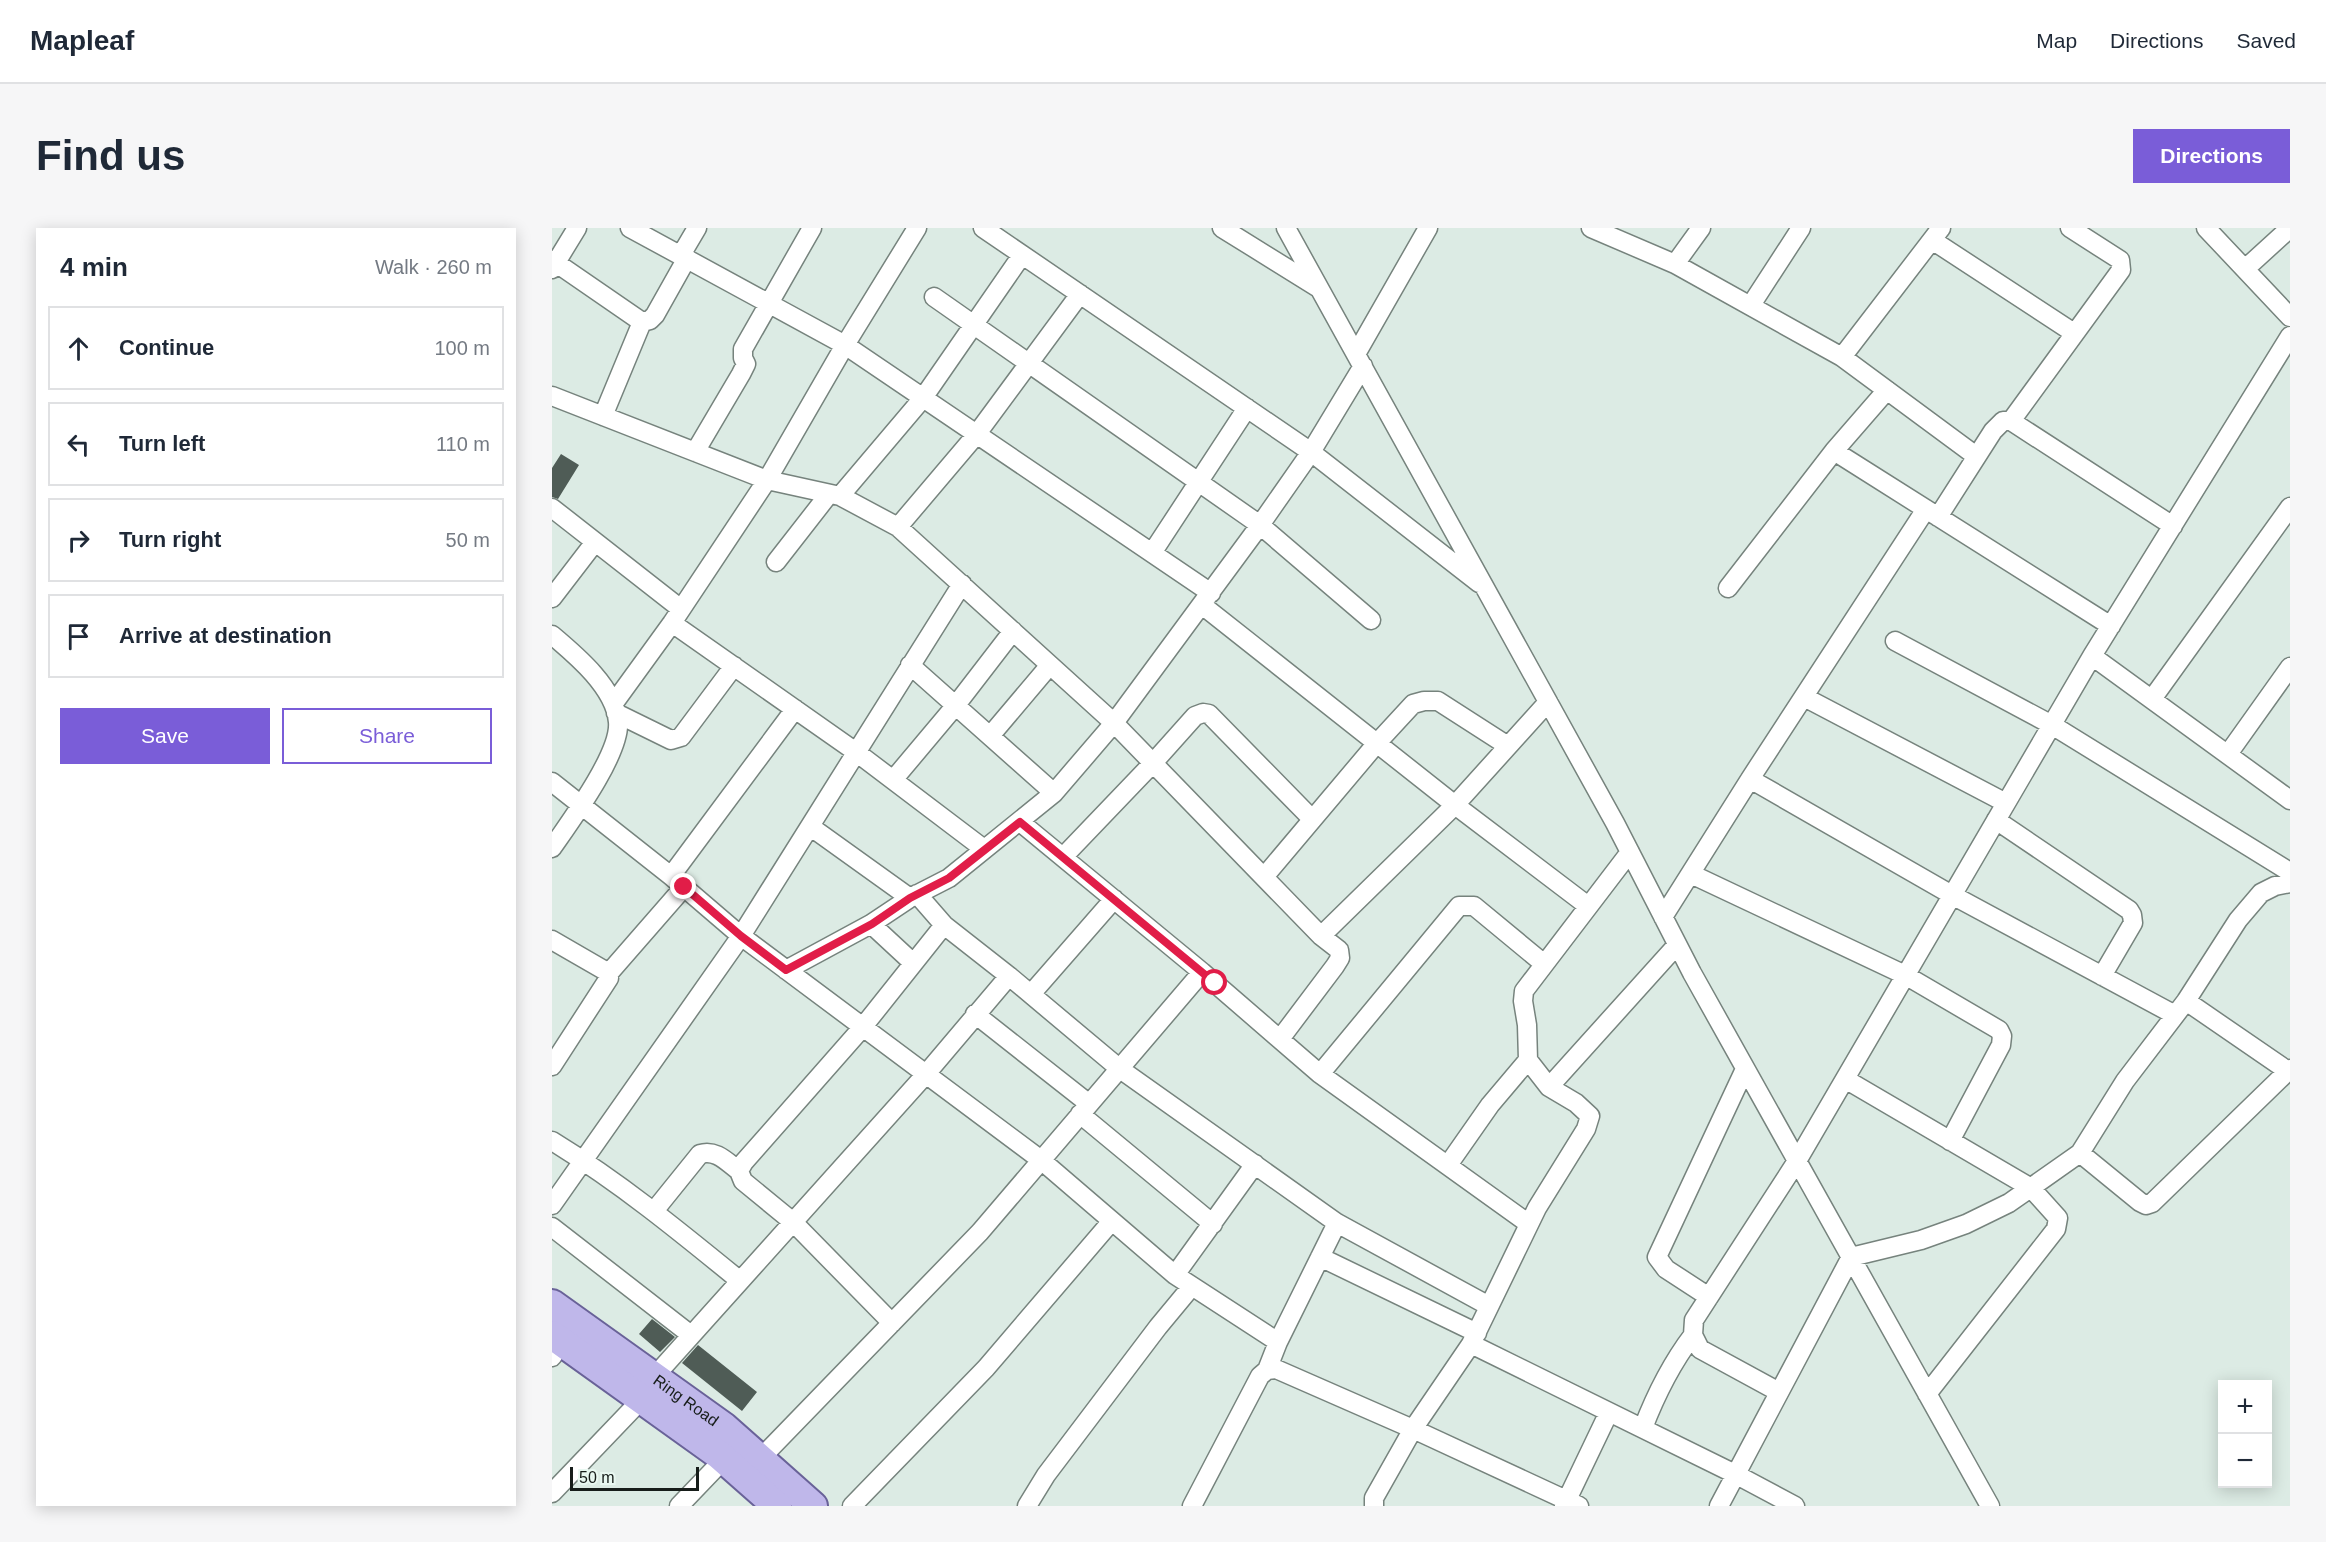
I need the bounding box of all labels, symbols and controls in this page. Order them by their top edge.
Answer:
text: Mapleaf [30,25,134,56]
text: Map [2036,29,2077,52]
text: Directions [2110,29,2203,52]
text: Saved [2236,29,2296,52]
button: Directions [2133,129,2290,183]
text: Find us [36,132,185,179]
text: 4 min [60,252,128,282]
text: Walk · 260 m [375,256,492,278]
icon: ahead [62,332,95,365]
text: Continue [119,335,214,360]
text: 100 m [434,337,490,359]
icon: left [62,428,95,461]
text: Turn left [119,431,205,456]
text: 110 m [436,433,490,455]
icon: right [62,524,95,557]
text: Turn right [119,527,221,552]
text: 50 m [446,529,490,551]
icon: arrive [62,620,95,653]
text: Arrive at destination [119,623,332,648]
button: Save [60,708,270,764]
button: Share [282,708,492,764]
route end [670,873,696,899]
route start [1201,969,1227,995]
street label: Ring Road [650,1371,722,1429]
map controls [2218,1380,2272,1488]
button: + [2218,1380,2272,1434]
button: − [2218,1434,2272,1488]
scale bar [570,1464,699,1492]
text: 50 m [579,1469,615,1486]

